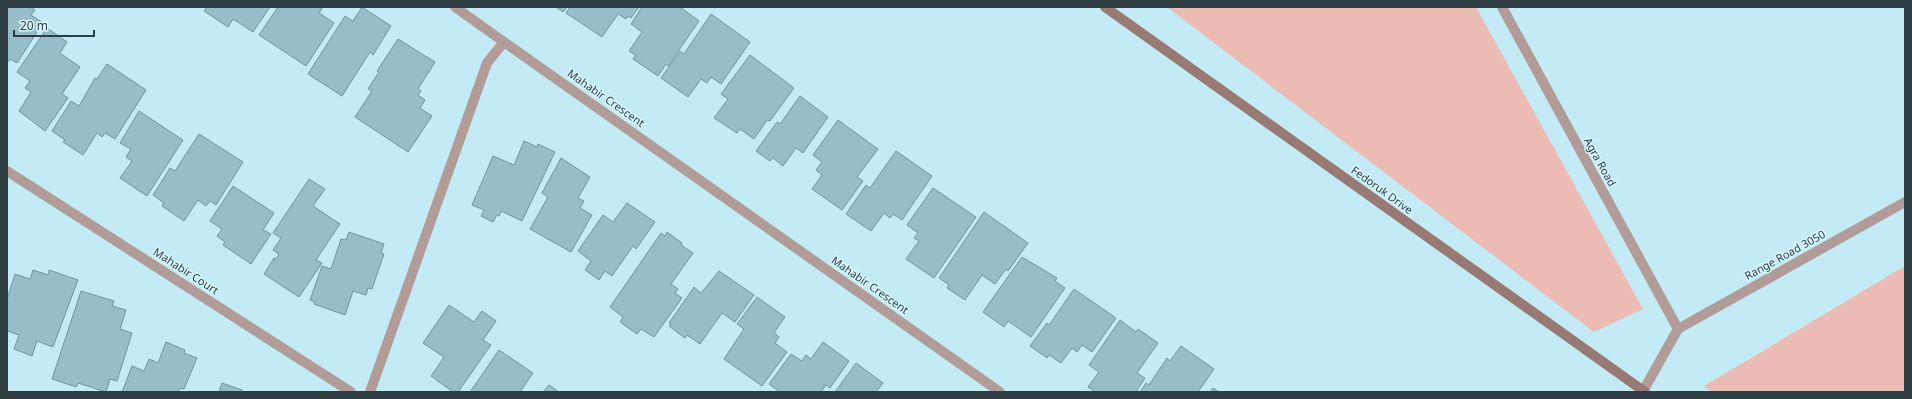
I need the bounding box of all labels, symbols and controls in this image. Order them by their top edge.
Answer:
scale bar [14,12,94,38]
text: 20 m [20,17,48,34]
street label: Mahabir Crescent [565,65,648,130]
street label: Agra Road [1581,135,1620,189]
street label: Fedoruk Drive [1349,162,1416,217]
street label: Range Road 3050 [1742,226,1828,283]
street label: Mahabir Court [151,244,222,297]
street label: Mahabir Crescent [829,252,912,317]

